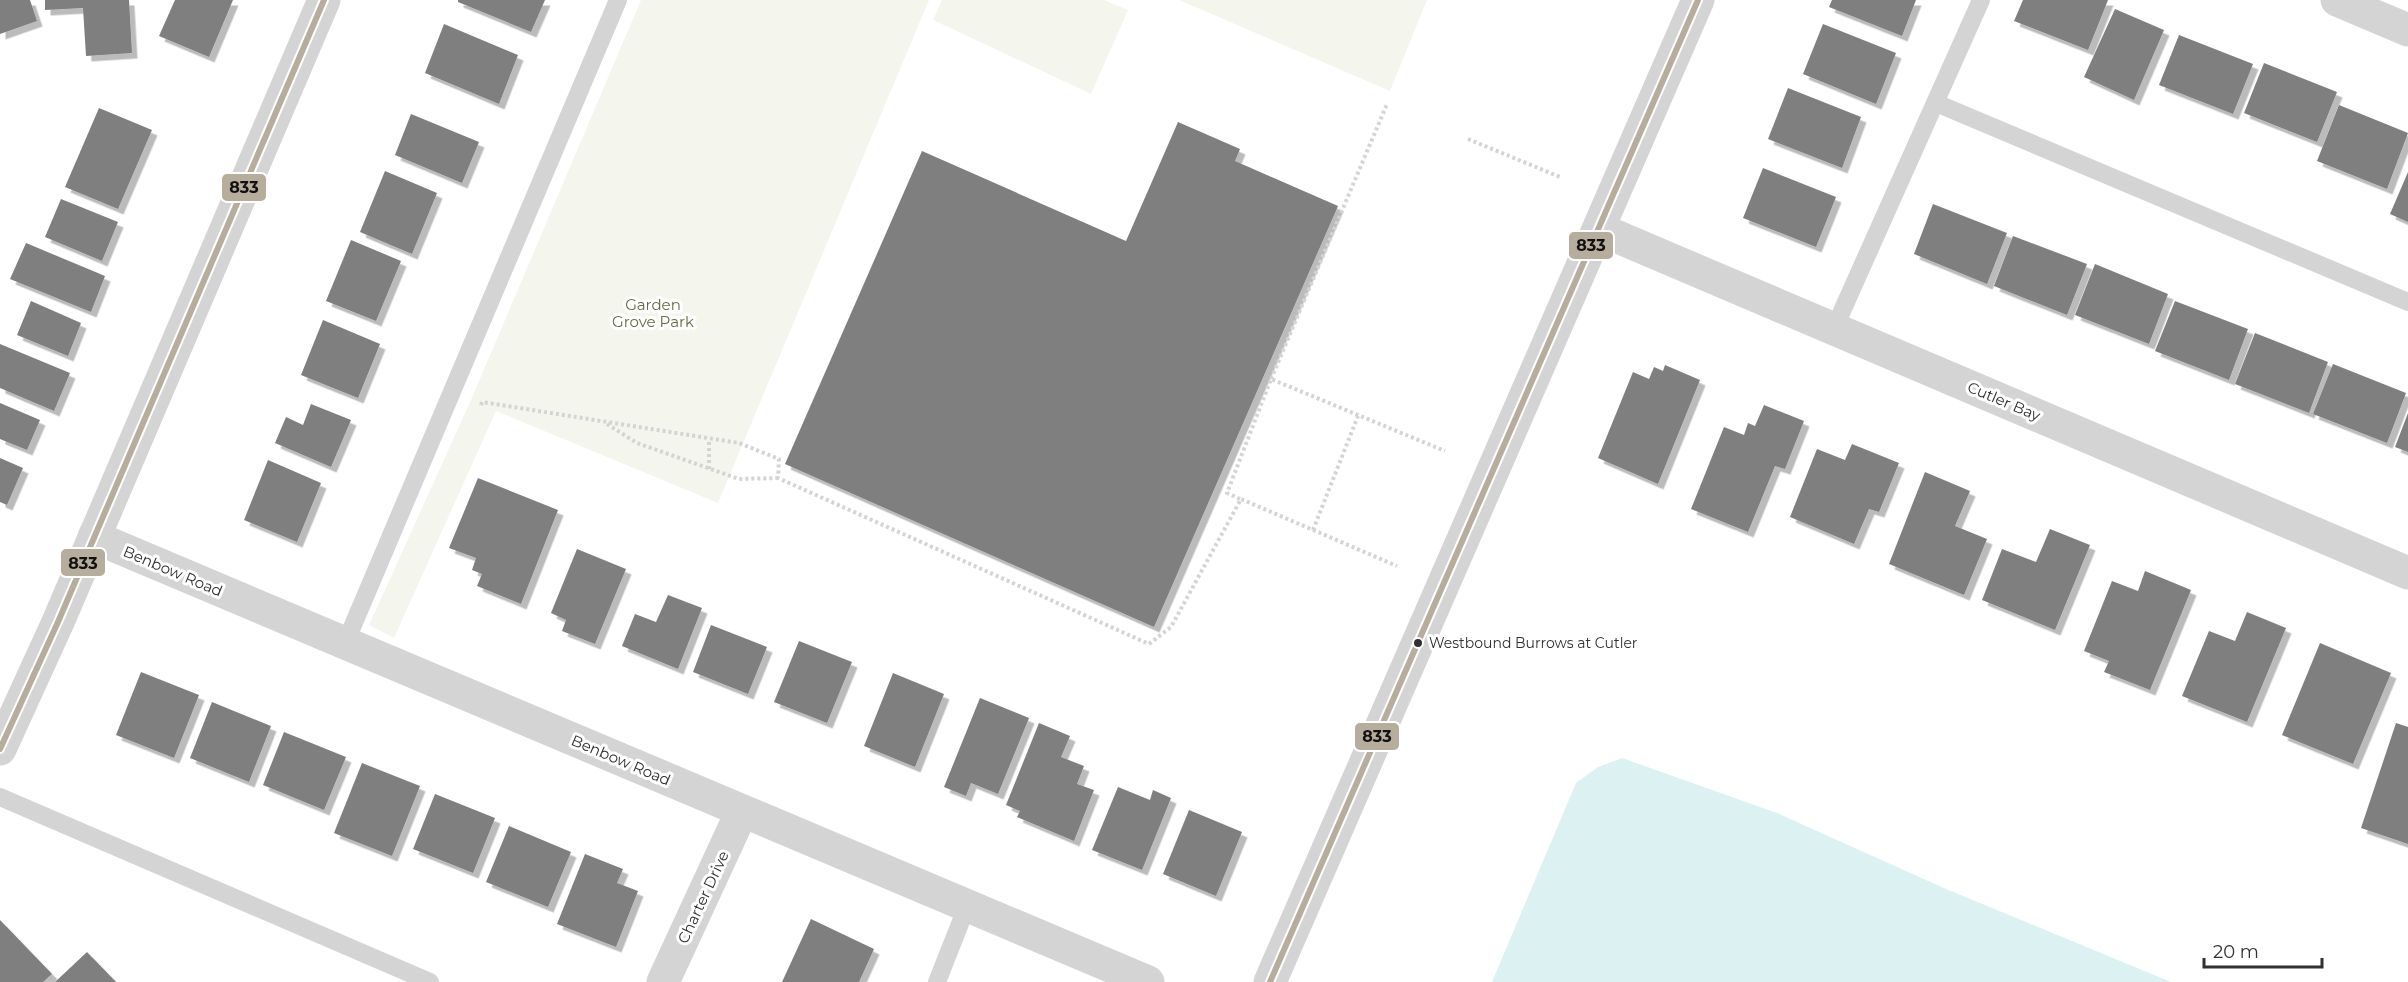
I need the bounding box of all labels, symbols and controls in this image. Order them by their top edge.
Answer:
line badge: 833 [221,173,267,202]
text: 833 [229,178,259,197]
line badge: 833 [1568,231,1614,260]
text: 833 [1576,236,1606,255]
park label: Garden Grove Park [612,295,694,331]
street label: Cutler Bay [1965,377,2044,425]
street label: Benbow Road [120,542,226,600]
line badge: 833 [60,548,106,577]
text: 833 [68,554,98,573]
place label: Westbound Burrows at Cutler [1429,634,1638,652]
marker: Westbound Burrows at Cutler [1412,637,1424,649]
line badge: 833 [1354,722,1400,751]
text: 833 [1362,727,1392,746]
street label: Benbow Road [568,731,674,789]
street label: Charter Drive [673,848,733,946]
scale bar [2204,931,2322,969]
text: 20 m [2213,941,2259,963]

